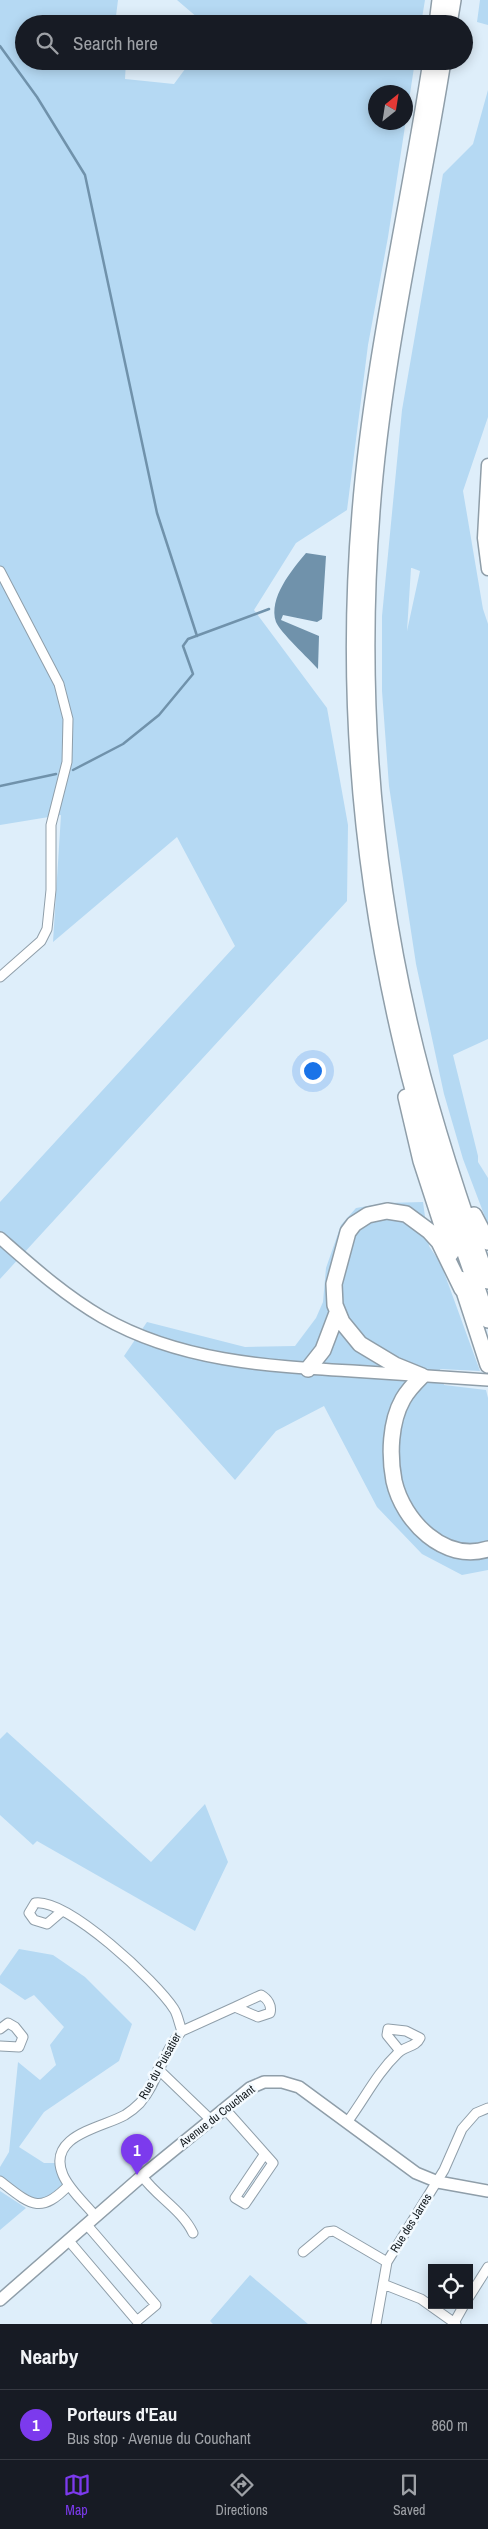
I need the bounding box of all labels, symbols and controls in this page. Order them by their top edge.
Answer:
search box [15,15,473,70]
icon: search [33,29,61,57]
text: Search here [73,30,158,56]
north arrow [368,85,413,130]
your location [300,1058,326,1084]
street label: Rue du Puisatier [135,2029,185,2102]
street label: Avenue du Couchant [175,2081,258,2151]
pin: 1 [121,2134,153,2175]
street label: Rue des Jarres [387,2190,436,2256]
map controls [428,2264,473,2309]
button: locate [428,2264,473,2309]
text: Nearby [20,2342,78,2371]
text: Porteurs d'Eau [67,2401,177,2427]
text: 1 [32,2414,40,2436]
text: 860 m [432,2414,468,2436]
text: Bus stop · Avenue du Couchant [67,2427,251,2449]
tab: Map [63,2471,91,2519]
tab: Directions [216,2471,268,2519]
tab: Saved [393,2471,425,2519]

